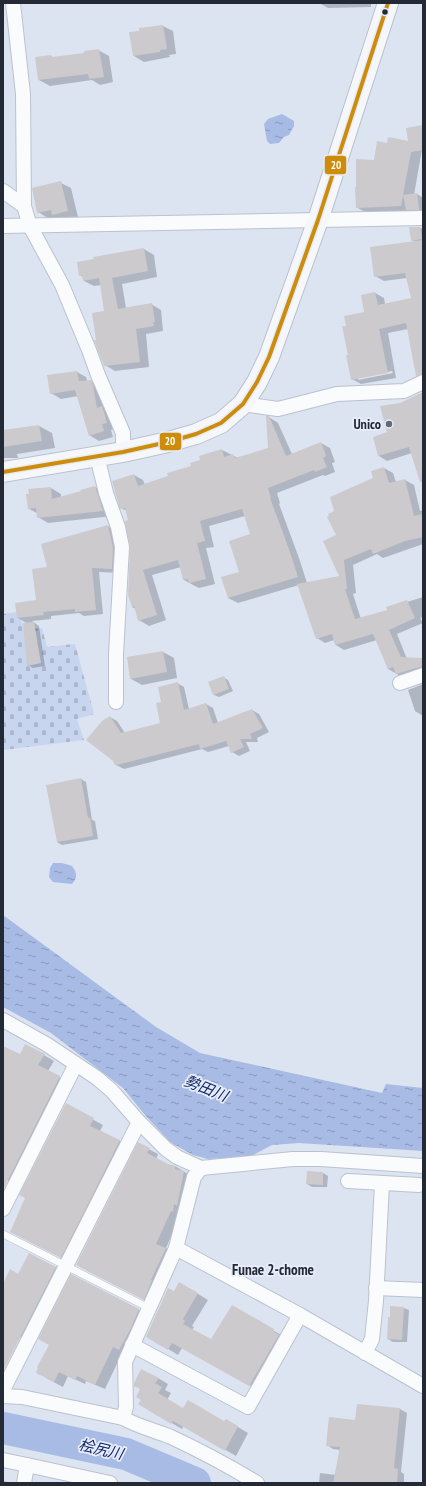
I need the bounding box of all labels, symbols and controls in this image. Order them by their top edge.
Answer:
unlabelled marker [380,7,390,17]
line badge: 20 [324,155,347,175]
text: 20 [331,158,341,172]
place label: Unico [353,415,381,433]
marker: Unico [384,419,394,429]
line badge: 20 [159,432,182,451]
text: 20 [165,434,175,448]
water label: 勢田川 [182,1071,232,1106]
district label: Funae 2-chome [232,1260,314,1279]
water label: 桧尻川 [77,1435,127,1464]

